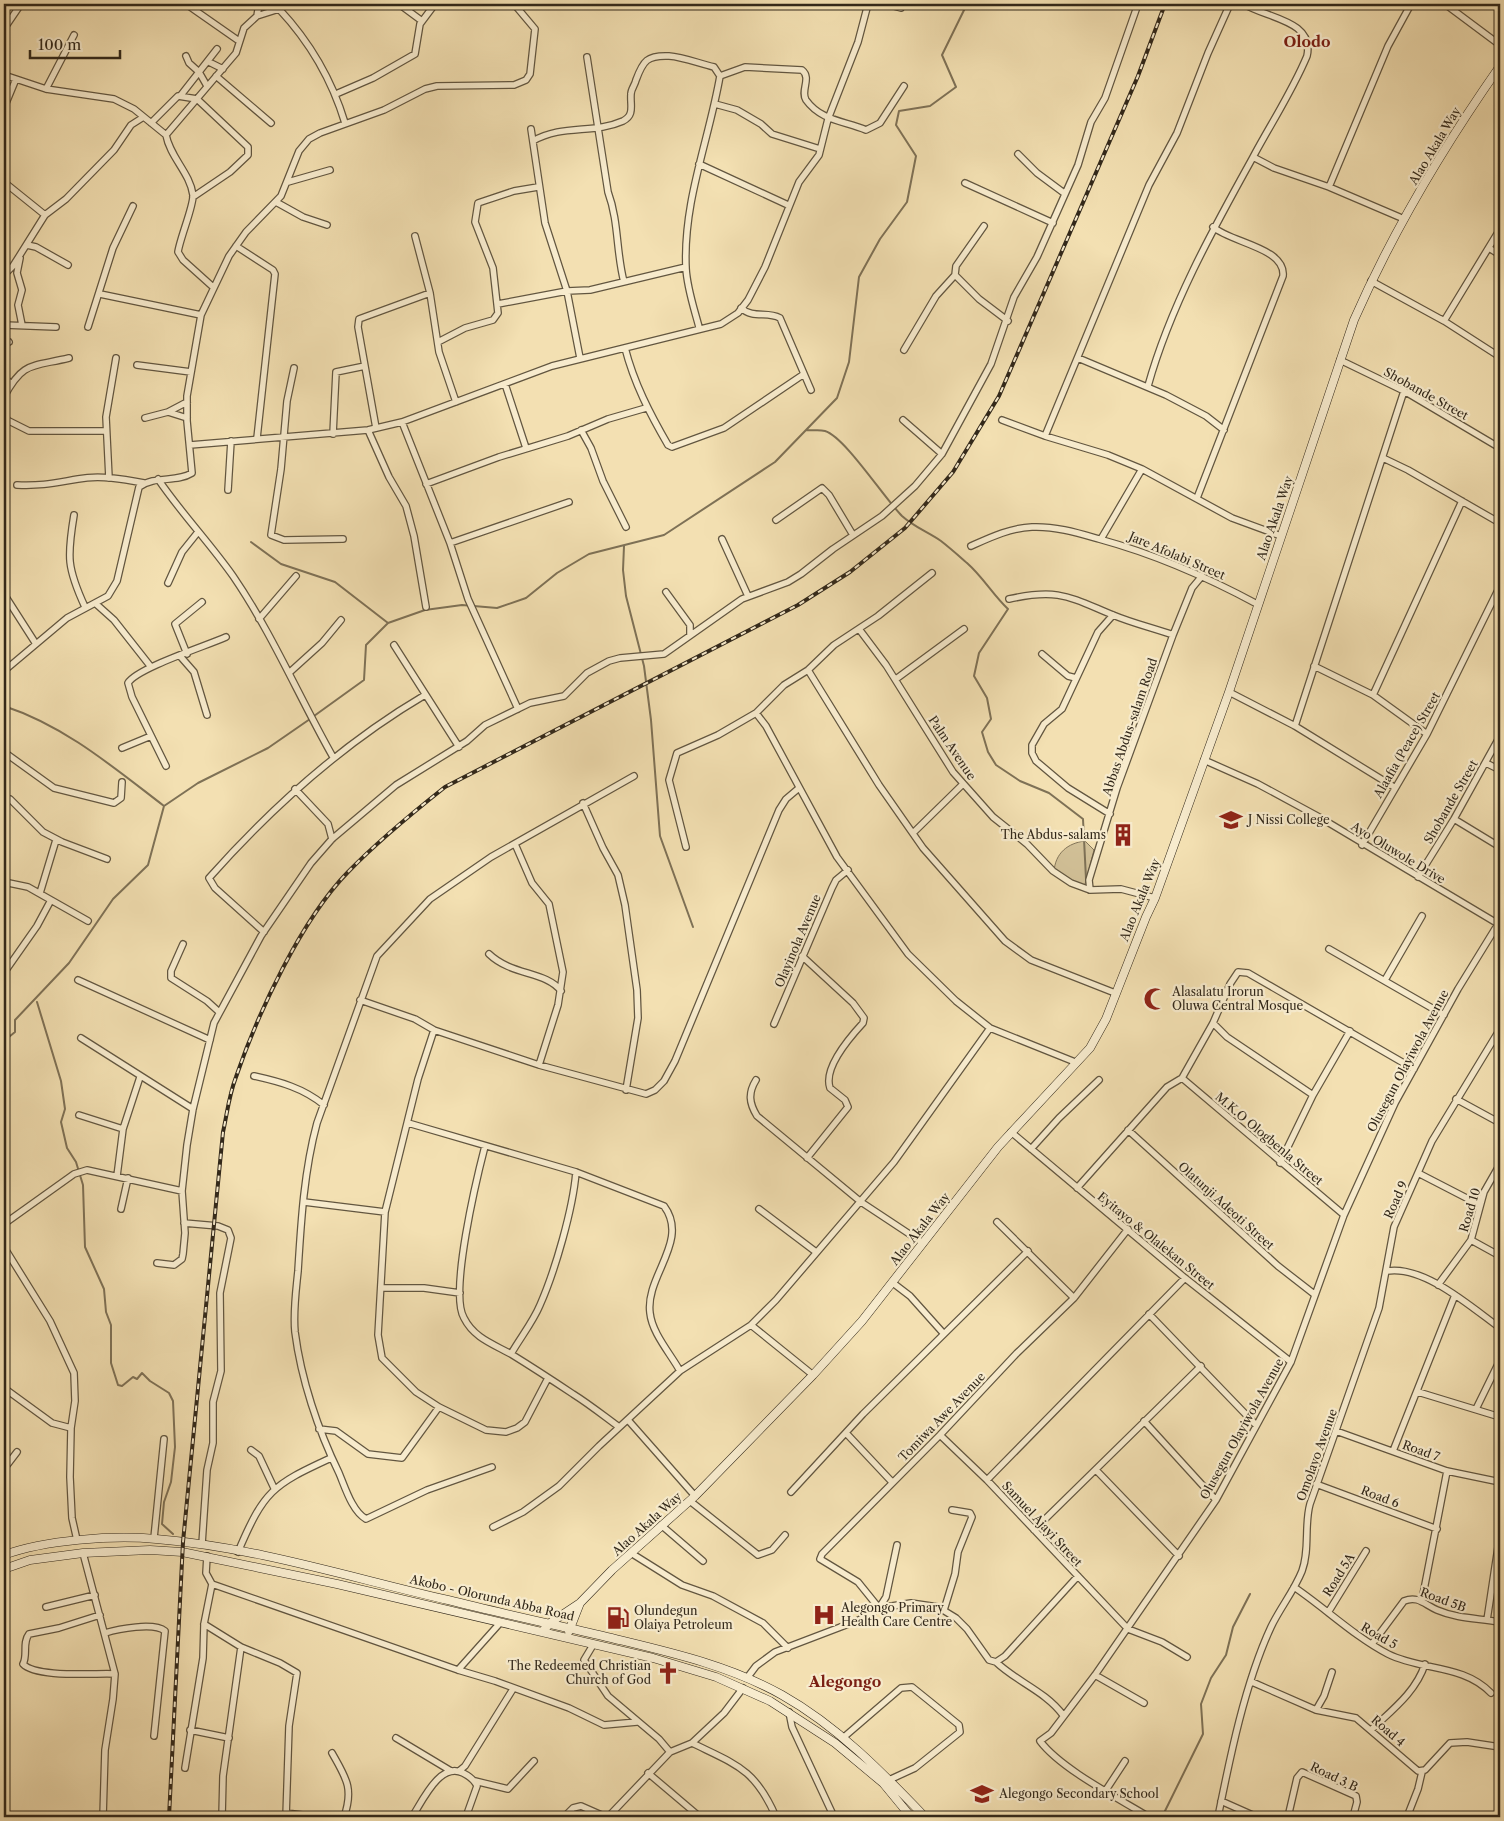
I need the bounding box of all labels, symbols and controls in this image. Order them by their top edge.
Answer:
scale bar [30,28,120,60]
district label: Olodo [1283,32,1331,51]
text: 100 m [38,35,81,54]
street label: Alao Akala Way [1405,104,1464,188]
street label: Shobande Street [1381,364,1472,423]
street label: Alao Akala Way [1253,473,1296,563]
street label: Jare Afolabi Street [1125,528,1228,583]
street label: Abbas Abdus-salam Road [1099,655,1160,799]
street label: Alaafia (Peace) Street [1370,688,1443,801]
street label: Palm Avenue [925,713,980,783]
street label: Shobande Street [1420,756,1481,846]
school or university icon: J Nissi College [1218,807,1244,833]
place label: J Nissi College [1246,812,1330,827]
street label: Ayo Oluwole Drive [1348,818,1448,887]
building icon: The Abdus-salams [1110,822,1136,848]
place label: The Abdus-salams [1001,827,1106,842]
street label: Alao Akala Way [1116,856,1163,944]
street label: Olayinola Avenue [771,892,824,990]
place label: Alasalatu Irorun Oluwa Central Mosque [1171,984,1304,1013]
mosque icon: Alasalatu Irorun Oluwa Central Mosque [1142,986,1168,1012]
street label: Olusegun Olayiwola Avenue [1364,987,1452,1134]
street label: M.K.O Ologbenla Street [1212,1089,1327,1189]
street label: Olatunji Adeoti Street [1175,1159,1278,1253]
street label: Road 9 [1381,1179,1411,1221]
street label: Road 10 [1456,1186,1483,1234]
street label: Alao Akala Way [886,1189,953,1269]
street label: Eyitayo & Olalekan Street [1095,1189,1219,1293]
street label: Olusegun Olayiwola Avenue [1196,1355,1287,1502]
street label: Tomiwa Awe Avenue [895,1369,988,1464]
street label: Omolayo Avenue [1293,1406,1340,1503]
street label: Road 7 [1400,1437,1442,1464]
street label: Samuel Ajayi Street [999,1478,1086,1570]
street label: Road 6 [1359,1482,1401,1511]
street label: Alao Akala Way [608,1488,685,1559]
street label: Road 5A [1319,1549,1358,1599]
street label: Akobo - Olorunda Abba Road [407,1571,577,1624]
street label: Road 5B [1418,1584,1468,1615]
place label: Alegongo Primary Health Care Centre [840,1600,953,1629]
hospital icon: Alegongo Primary Health Care Centre [811,1602,837,1628]
place label: Olundegun Olaiya Petroleum [634,1603,733,1632]
fuel station icon: Olundegun Olaiya Petroleum [605,1605,631,1631]
street label: Road 5 [1358,1619,1400,1652]
place label: The Redeemed Christian Church of God [508,1658,652,1687]
church icon: The Redeemed Christian Church of God [655,1660,681,1686]
district label: Alegongo [808,1672,881,1691]
street label: Road 4 [1368,1712,1408,1749]
street label: Road 3 B [1308,1759,1360,1794]
school or university icon: Alegongo Secondary School [969,1781,995,1807]
place label: Alegongo Secondary School [998,1786,1159,1801]

